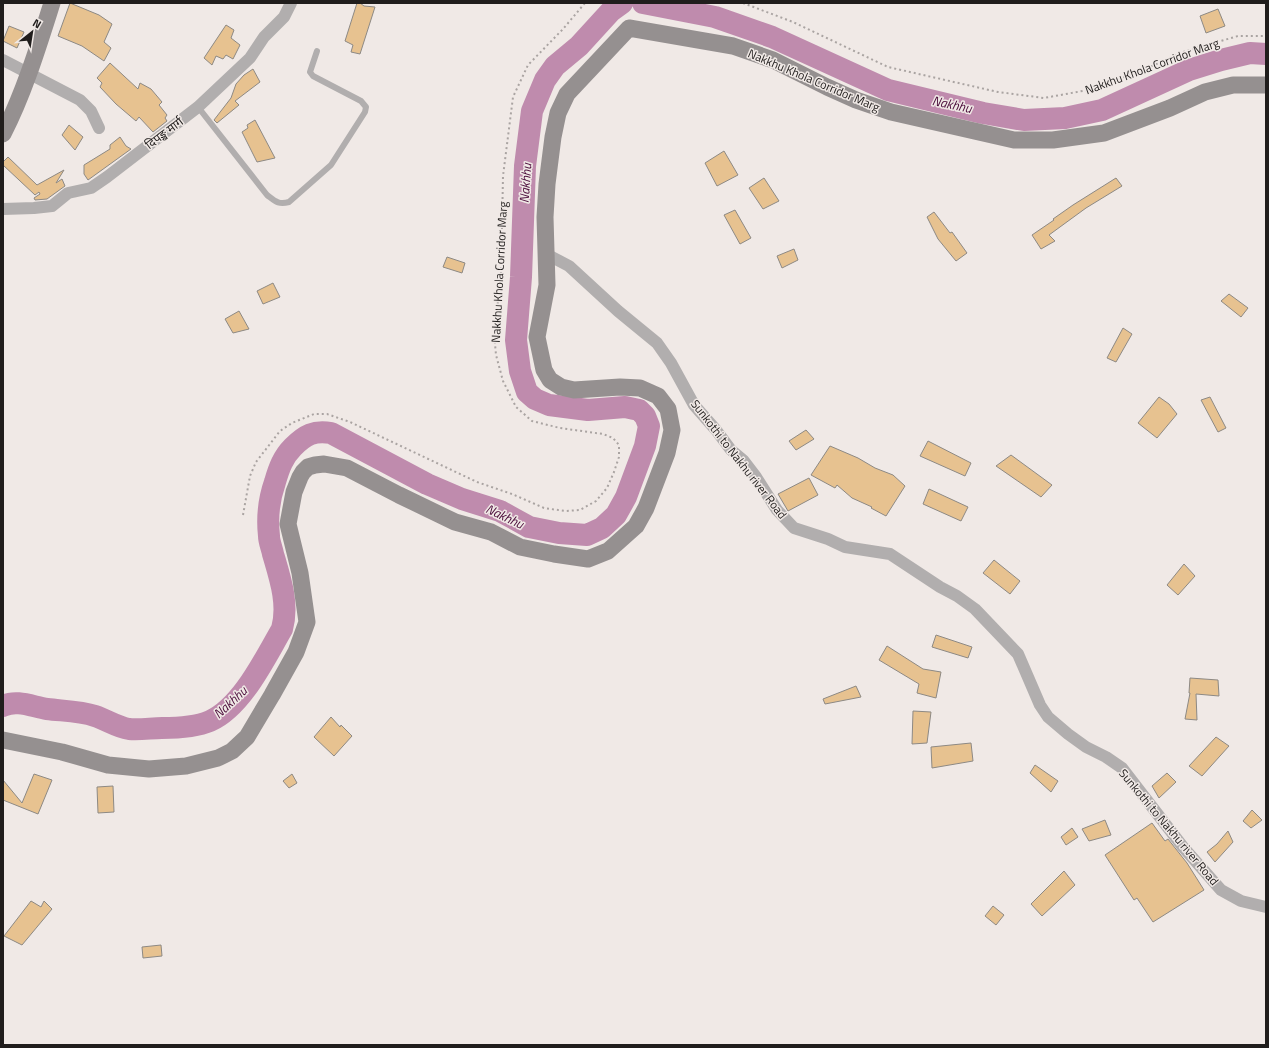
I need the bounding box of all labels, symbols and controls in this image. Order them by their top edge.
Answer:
north arrow [12,12,52,52]
text: N [30,15,44,32]
street label: Nakkhu Khola Corridor Marg [1082,33,1222,99]
street label: Nakkhu Khola Corridor Marg [745,44,883,116]
water label: Nakhhu [930,90,975,118]
street label: दिपङ्ख मार्ग [141,112,188,154]
water label: Nakhhu [514,161,536,204]
street label: Nakkhu Khola Corridor Marg [486,201,512,343]
street label: Sunkothi to Nakhu river Road [686,395,792,523]
water label: Nakhhu [483,499,529,534]
water label: Nakhhu [209,680,253,723]
street label: Sunkothi to Nakhu river Road [1115,765,1223,889]

